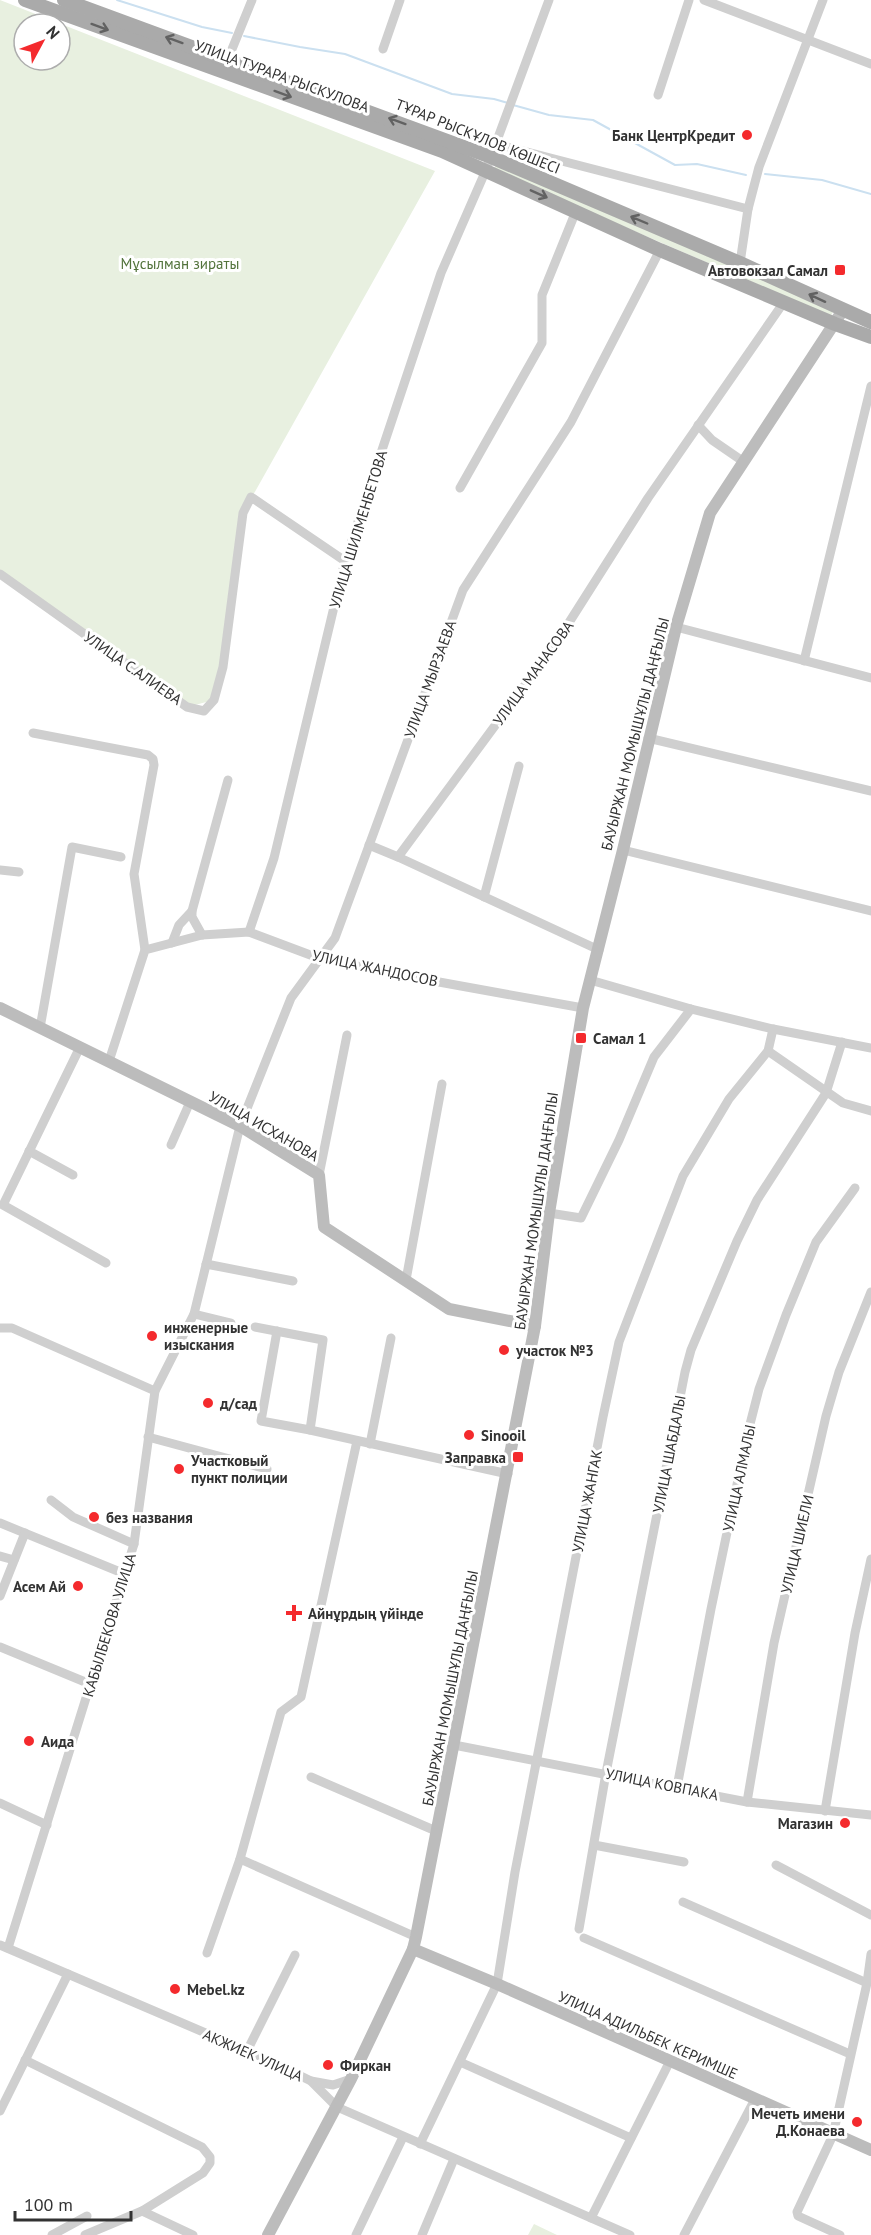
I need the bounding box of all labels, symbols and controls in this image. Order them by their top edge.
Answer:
north arrow [12,12,72,72]
text: N [42,22,64,43]
one-way arrow [90,23,108,34]
one-way arrow [165,33,184,44]
street label: УЛИЦА ТУРАРА РЫСКУЛОВА [192,36,372,117]
one-way arrow [273,89,292,100]
street label: ТҰРАР РЫСКҰЛОВ КӨШЕСІ [393,94,563,178]
one-way arrow [388,115,407,126]
place label: Банк ЦентрКредит [612,126,736,145]
marker: Банк ЦентрКредит [740,128,754,142]
one-way arrow [529,189,548,200]
one-way arrow [630,214,649,225]
park label: Мұсылман зираты [121,254,239,273]
place label: Автовокзал Самал [708,261,828,280]
marker: Автовокзал Самал [833,263,847,277]
one-way arrow [809,292,827,304]
street label: УЛИЦА ШИЛМЕНБЕТОВА [325,447,391,610]
street label: БАУЫРЖАН МОМЫШҰЛЫ ДАҢҒЫЛЫ [597,615,673,853]
street label: УЛИЦА МЫРЗАЕВА [400,617,460,741]
street label: УЛИЦА МАНАСОВА [489,617,578,729]
street label: УЛИЦА С.АЛИЕВА [80,627,186,709]
street label: УЛИЦА ЖАНДОСОВ [310,945,440,991]
place label: Самал 1 [593,1029,646,1048]
marker: Самал 1 [574,1031,588,1045]
street label: УЛИЦА ИСХАНОВА [206,1087,323,1165]
street label: БАУЫРЖАН МОМЫШҰЛЫ ДАҢҒЫЛЫ [510,1091,562,1331]
place label: инженерные изыскания [164,1318,248,1354]
marker: инженерные изыскания [145,1329,159,1343]
place label: участок №3 [515,1341,594,1360]
marker: участок №3 [497,1343,511,1357]
street label: УЛИЦА ШАБДАЛЫ [648,1393,690,1515]
place label: д/сад [219,1394,258,1413]
marker: д/сад [201,1396,215,1410]
street label: УЛИЦА АЛМАЛЫ [718,1423,760,1533]
place label: Sinooil [481,1426,526,1445]
marker: Sinooil [462,1428,476,1442]
place label: Заправка [445,1448,506,1467]
street label: УЛИЦА ЖАНГАК [568,1448,606,1554]
marker: Заправка [511,1450,525,1464]
place label: Участковый пункт полиции [190,1451,288,1487]
marker: Участковый пункт полиции [172,1462,186,1476]
street label: УЛИЦА ШИЕЛИ [776,1493,818,1595]
place label: без названия [106,1508,193,1527]
marker: без названия [87,1510,101,1524]
street label: КАБЫЛБЕКОВА УЛИЦА [78,1551,140,1699]
street label: БАУЫРЖАН МОМЫШҰЛЫ ДАҢҒЫЛЫ [418,1569,482,1807]
place label: Асем Ай [13,1577,66,1596]
marker: Асем Ай [71,1579,85,1593]
marker: Айнұрдың үйінде [285,1604,303,1622]
place label: Айнұрдың үйінде [308,1604,424,1623]
place label: Аида [41,1732,74,1751]
marker: Аида [22,1734,36,1748]
street label: УЛИЦА КОВПАКА [604,1764,720,1804]
place label: Магазин [778,1814,833,1833]
marker: Магазин [838,1816,852,1830]
place label: Mebel.kz [187,1980,245,1999]
marker: Mebel.kz [168,1982,182,1996]
street label: УЛИЦА АДИЛЬБЕК КЕРИМШЕ [555,1987,741,2083]
street label: АКЖИЕК УЛИЦА [200,2024,306,2086]
place label: Фиркан [340,2056,391,2075]
marker: Фиркан [321,2058,335,2072]
place label: Мечеть имени Д.Конаева [751,2104,845,2140]
marker: Мечеть имени Д.Конаева [850,2115,864,2129]
scale bar [15,2184,130,2222]
text: 100 m [24,2193,73,2216]

